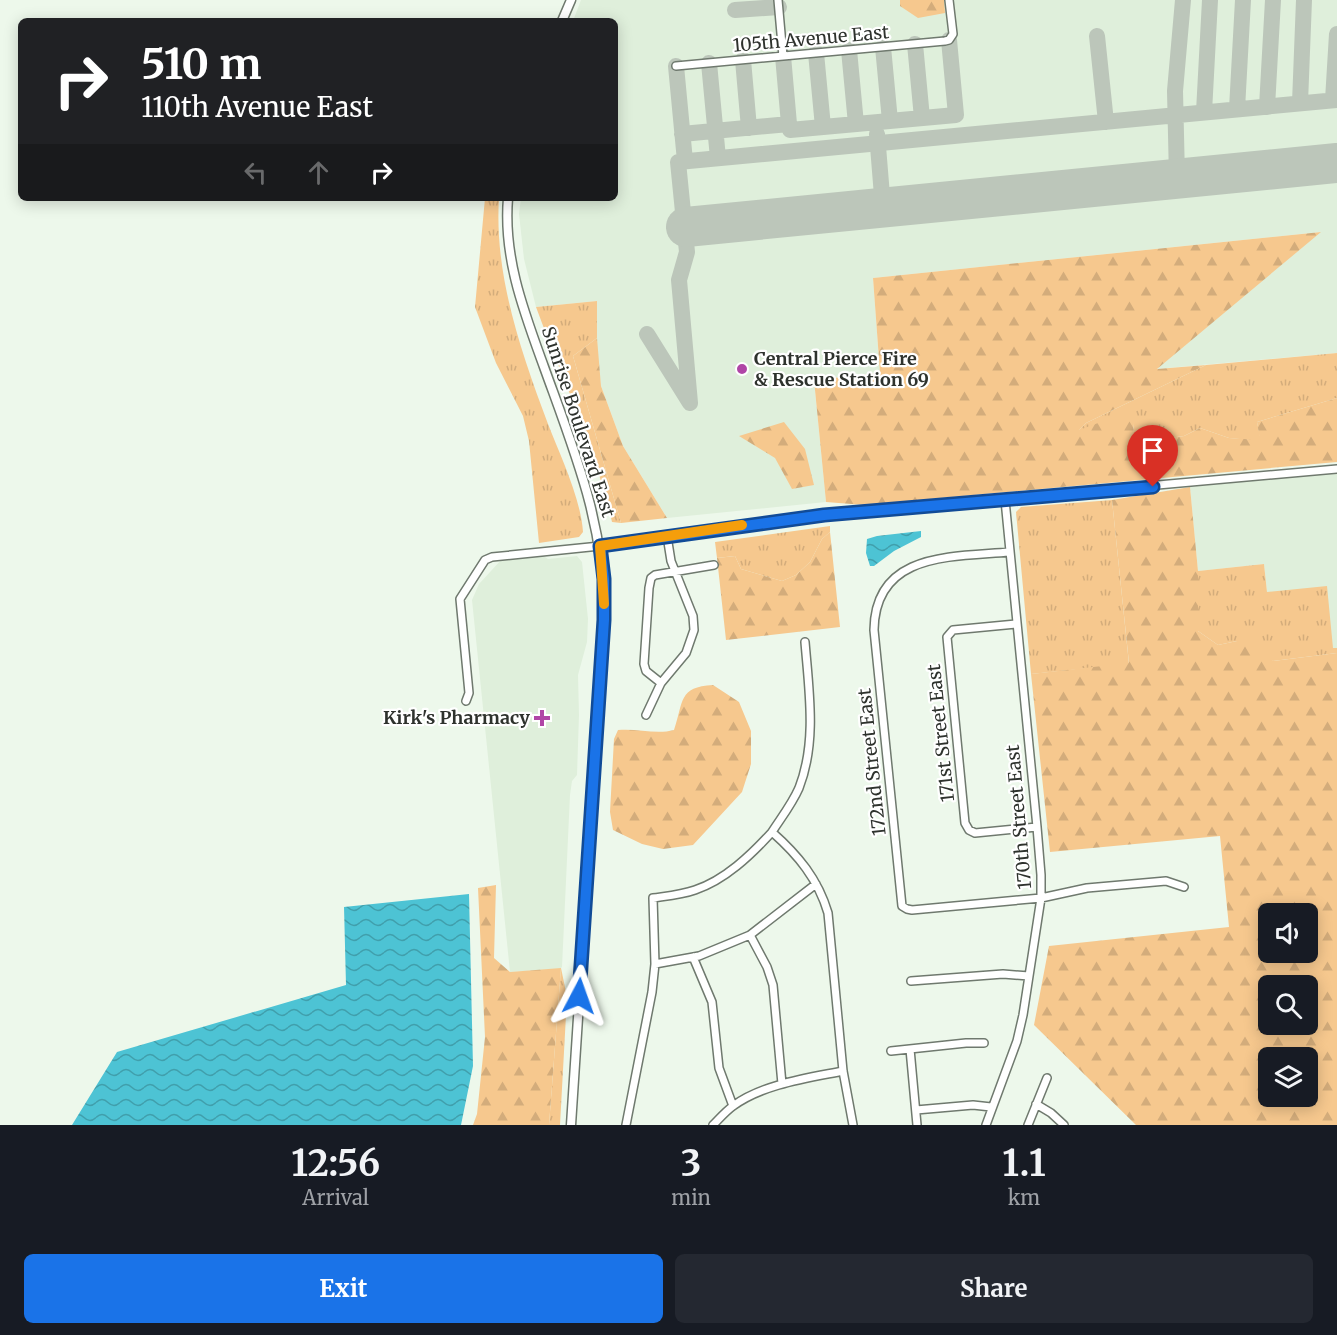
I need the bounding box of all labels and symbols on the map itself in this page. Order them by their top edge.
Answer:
street label: 105th Avenue East [732,20,890,57]
street label: Sunrise Boulevard East [537,323,620,520]
place label: Central Pierce Fire & Rescue Station 69 [754,347,929,391]
marker: Central Pierce Fire & Rescue Station 69 [735,362,749,376]
pin [1127,425,1178,487]
street label: 171st Street East [922,663,959,803]
street label: 172nd Street East [852,687,891,837]
place label: Kirk's Pharmacy [383,706,530,729]
marker: Kirk's Pharmacy [535,711,549,725]
street label: 170th Street East [1001,744,1036,890]
position arrow [547,964,611,1028]

